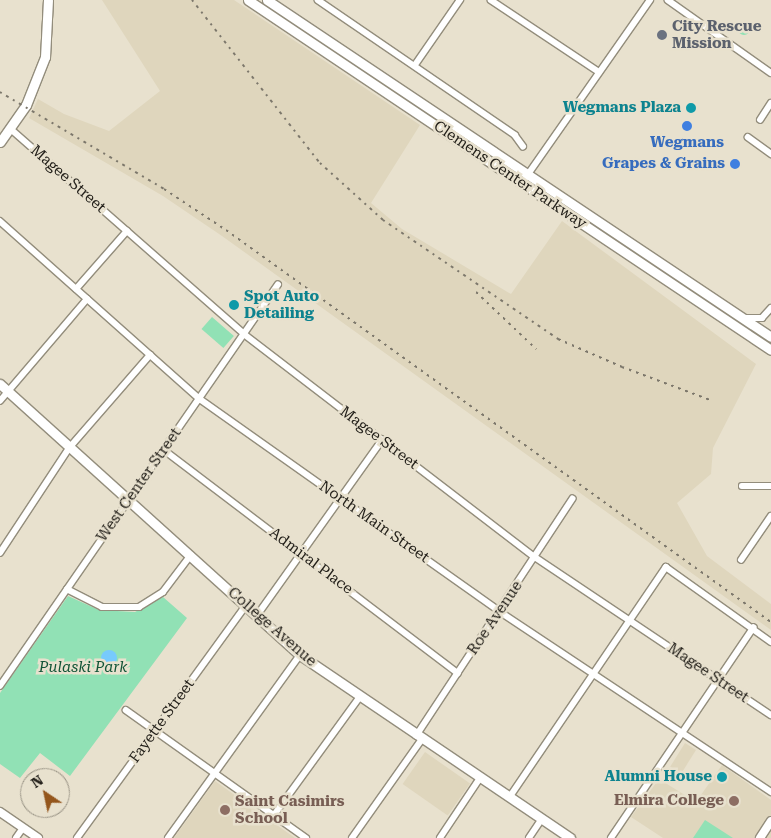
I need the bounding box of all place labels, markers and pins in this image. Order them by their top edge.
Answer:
place label: City Rescue Mission [672,17,761,52]
marker: City Rescue Mission [656,29,668,41]
place label: Wegmans Plaza [563,99,681,117]
marker: Wegmans Plaza [685,102,697,114]
marker: Wegmans [681,120,693,132]
place label: Wegmans [650,134,724,152]
place label: Grapes & Grains [602,155,725,173]
marker: Grapes & Grains [729,158,741,170]
place label: Spot Auto Detailing [244,287,319,322]
marker: Spot Auto Detailing [228,299,240,311]
place label: Alumni House [605,768,712,786]
marker: Alumni House [716,771,728,783]
place label: Saint Casimirs School [235,792,344,827]
place label: Elmira College [614,792,724,810]
marker: Elmira College [728,795,740,807]
marker: Saint Casimirs School [219,804,231,816]

